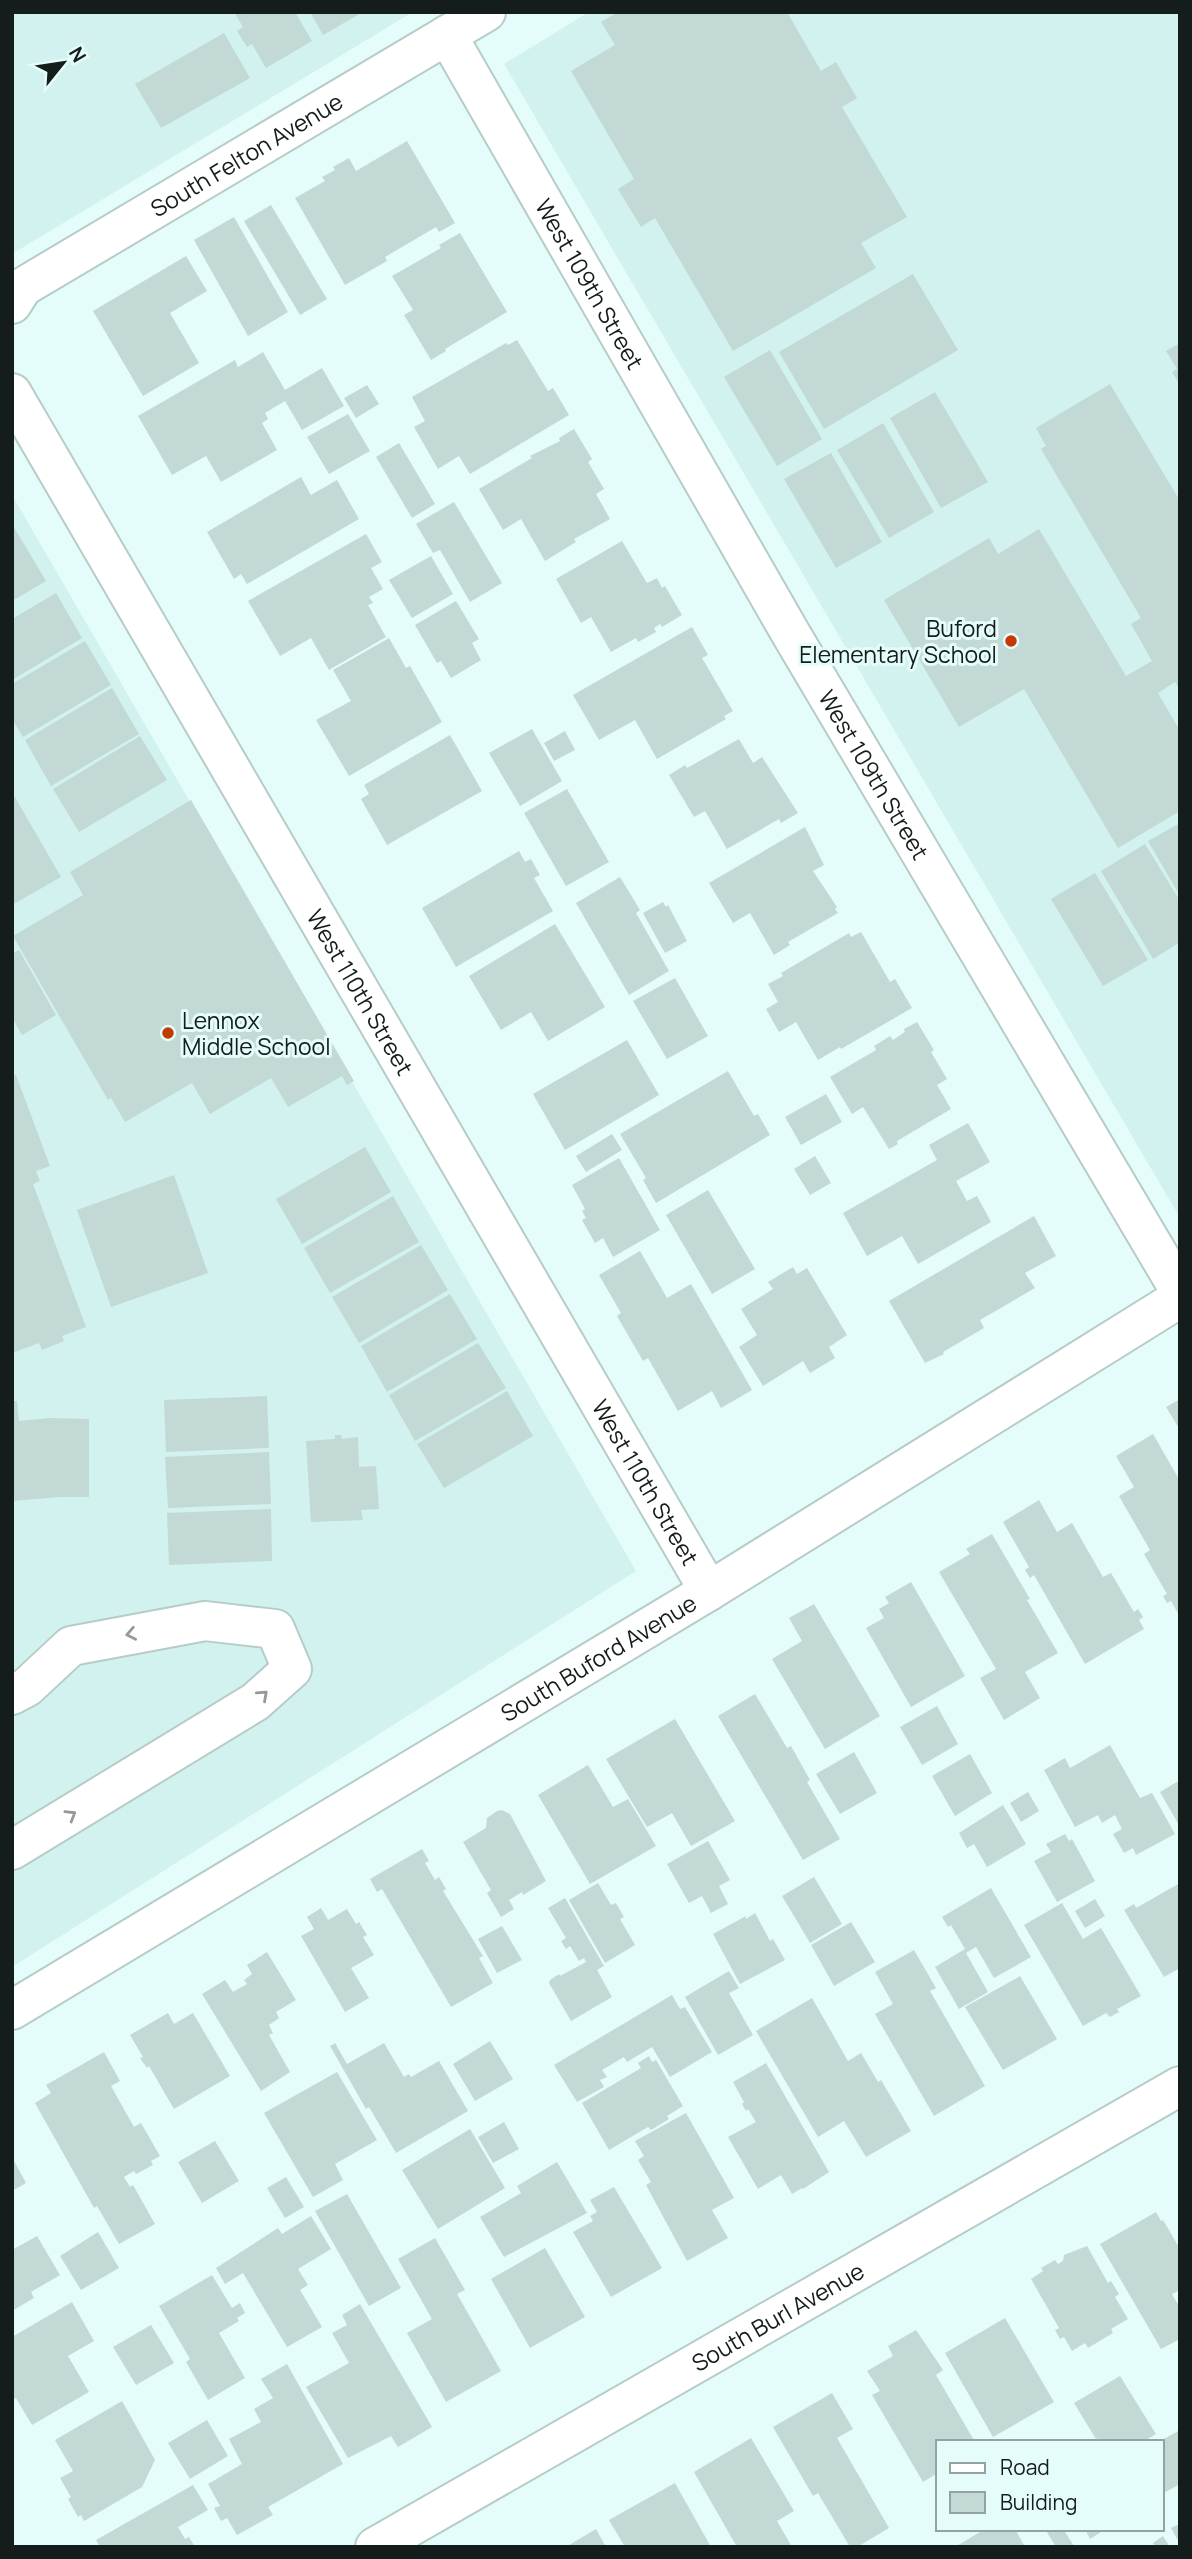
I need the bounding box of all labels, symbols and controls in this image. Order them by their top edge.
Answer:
north arrow [28,28,98,98]
text: N [63,42,92,67]
street label: South Felton Avenue [144,85,348,224]
street label: West 109th Street [528,193,652,375]
place label: Buford Elementary School [799,612,997,670]
marker: Buford Elementary School [1003,633,1019,649]
street label: West 109th Street [812,684,937,865]
street label: West 110th Street [300,903,421,1081]
place label: Lennox Middle School [182,1004,331,1062]
marker: Lennox Middle School [160,1025,176,1041]
street label: West 110th Street [585,1393,706,1571]
street label: South Buford Avenue [494,1586,702,1729]
one-way arrow [125,1626,137,1641]
one-way arrow [255,1690,268,1703]
one-way arrow [63,1810,76,1823]
street label: South Burl Avenue [686,2254,870,2378]
legend [936,2440,1164,2531]
text: Road [1000,2453,1050,2481]
text: Building [1000,2488,1077,2516]

